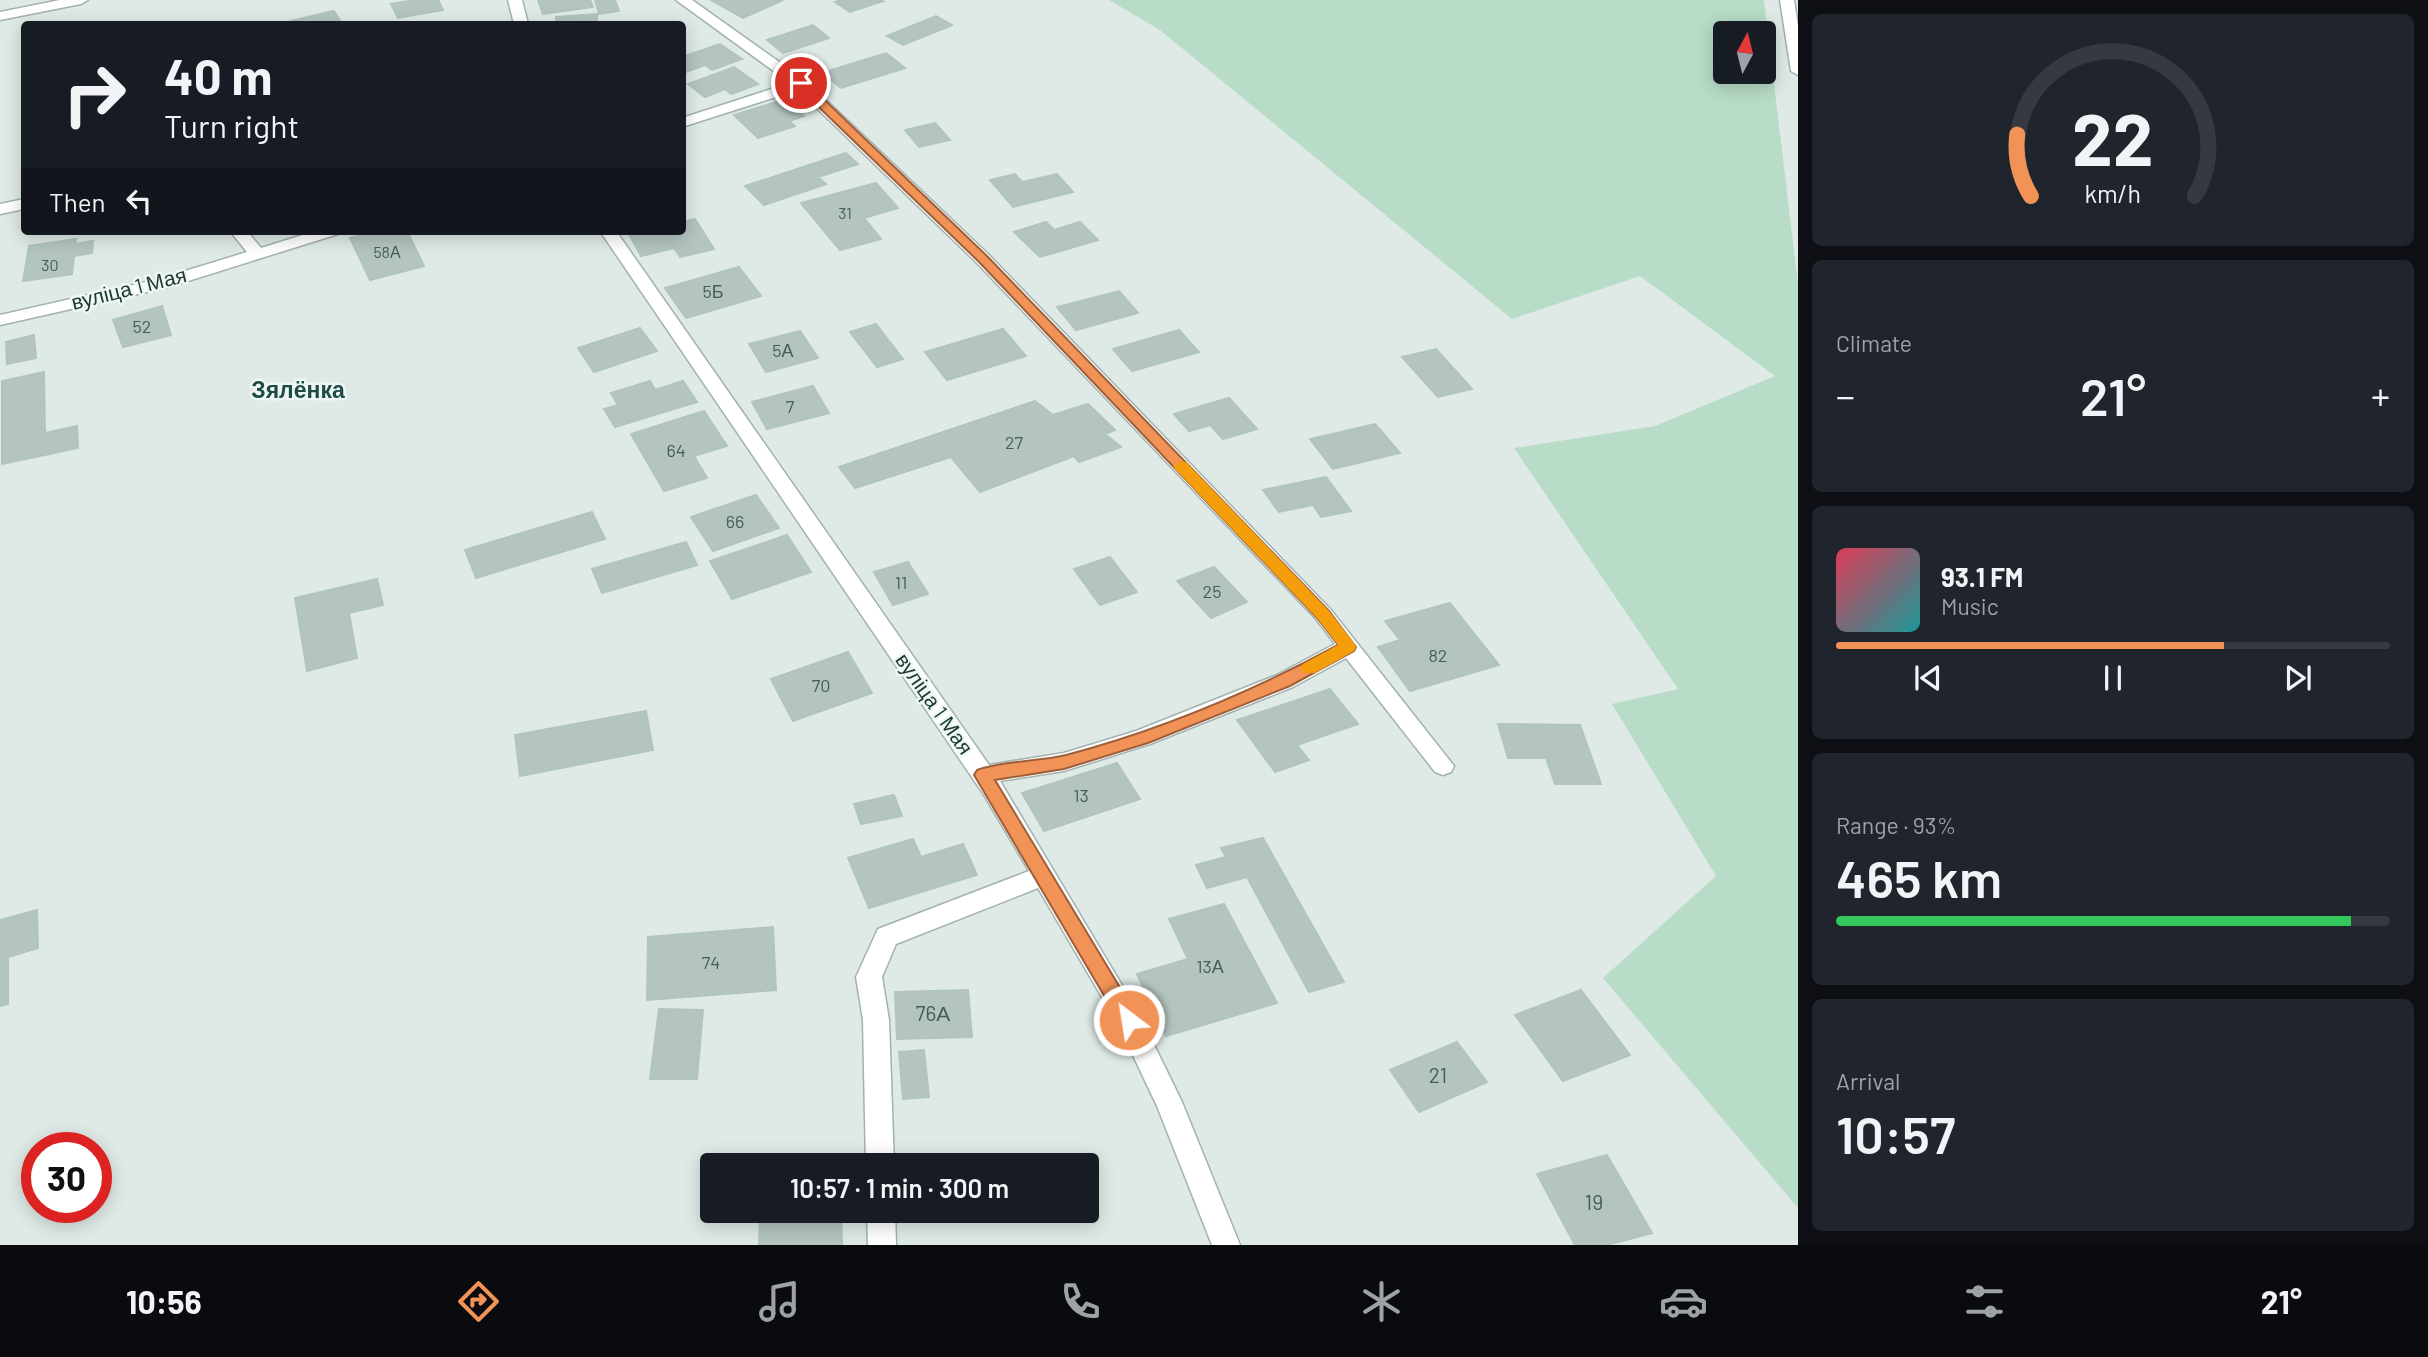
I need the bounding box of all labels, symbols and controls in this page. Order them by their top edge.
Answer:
north arrow [1713,21,1776,84]
map controls [1713,21,1776,84]
text: 40 m [164,46,272,105]
icon: right [49,49,140,140]
pin [771,53,831,113]
icon: arrive [782,64,820,102]
text: 22 [2072,93,2154,181]
text: Turn right [164,106,299,144]
text: km/h [2085,178,2141,208]
icon: left [120,182,158,220]
text: Then [49,186,106,217]
house number: 31 [838,203,852,222]
house number: 58А [373,242,401,261]
house number: 30 [41,255,59,274]
street label: вуліца 1 Мая [68,261,189,314]
house number: 5Б [702,280,724,302]
house number: 52 [133,315,151,337]
text: Climate [1836,329,1912,357]
house number: 5А [772,339,794,361]
text: 21° [2080,364,2146,426]
text: − [1836,372,1855,418]
text: + [2371,372,2390,418]
district label: Зялёнка [251,375,345,403]
house number: 7 [786,395,795,417]
house number: 27 [1005,431,1024,453]
house number: 64 [666,439,686,461]
house number: 66 [726,510,744,532]
text: 93.1 FM [1941,561,2023,592]
house number: 11 [895,571,907,593]
house number: 25 [1203,580,1221,602]
text: Music [1941,592,1999,620]
house number: 82 [1428,644,1448,666]
street label: вуліца 1 Мая [891,648,979,759]
icon: previous [1909,659,1947,697]
icon: pause [2094,659,2132,697]
icon: next [2279,659,2317,697]
house number: 70 [812,674,830,696]
house number: 13 [1073,784,1089,806]
text: Range · 93% [1836,811,1956,839]
text: 465 km [1836,846,2002,908]
house number: 74 [702,951,720,973]
house number: 13А [1196,955,1224,977]
position arrow [1092,983,1166,1057]
house number: 76А [916,1000,950,1025]
house number: 21 [1429,1062,1447,1087]
text: Arrival [1836,1067,1900,1095]
text: 10:57 [1836,1102,1955,1164]
speed limit sign: 30 [21,1132,112,1223]
text: 10:57 · 1 min · 300 m [790,1172,1009,1203]
house number: 19 [1585,1189,1603,1214]
icon: directions [454,1277,503,1326]
icon: music [755,1277,804,1326]
icon: phone [1056,1277,1105,1326]
icon: climate [1357,1277,1406,1326]
icon: car [1659,1277,1708,1326]
icon: filters [1960,1277,2009,1326]
text: 10:56 [126,1282,202,1320]
text: 21° [2261,1282,2302,1320]

